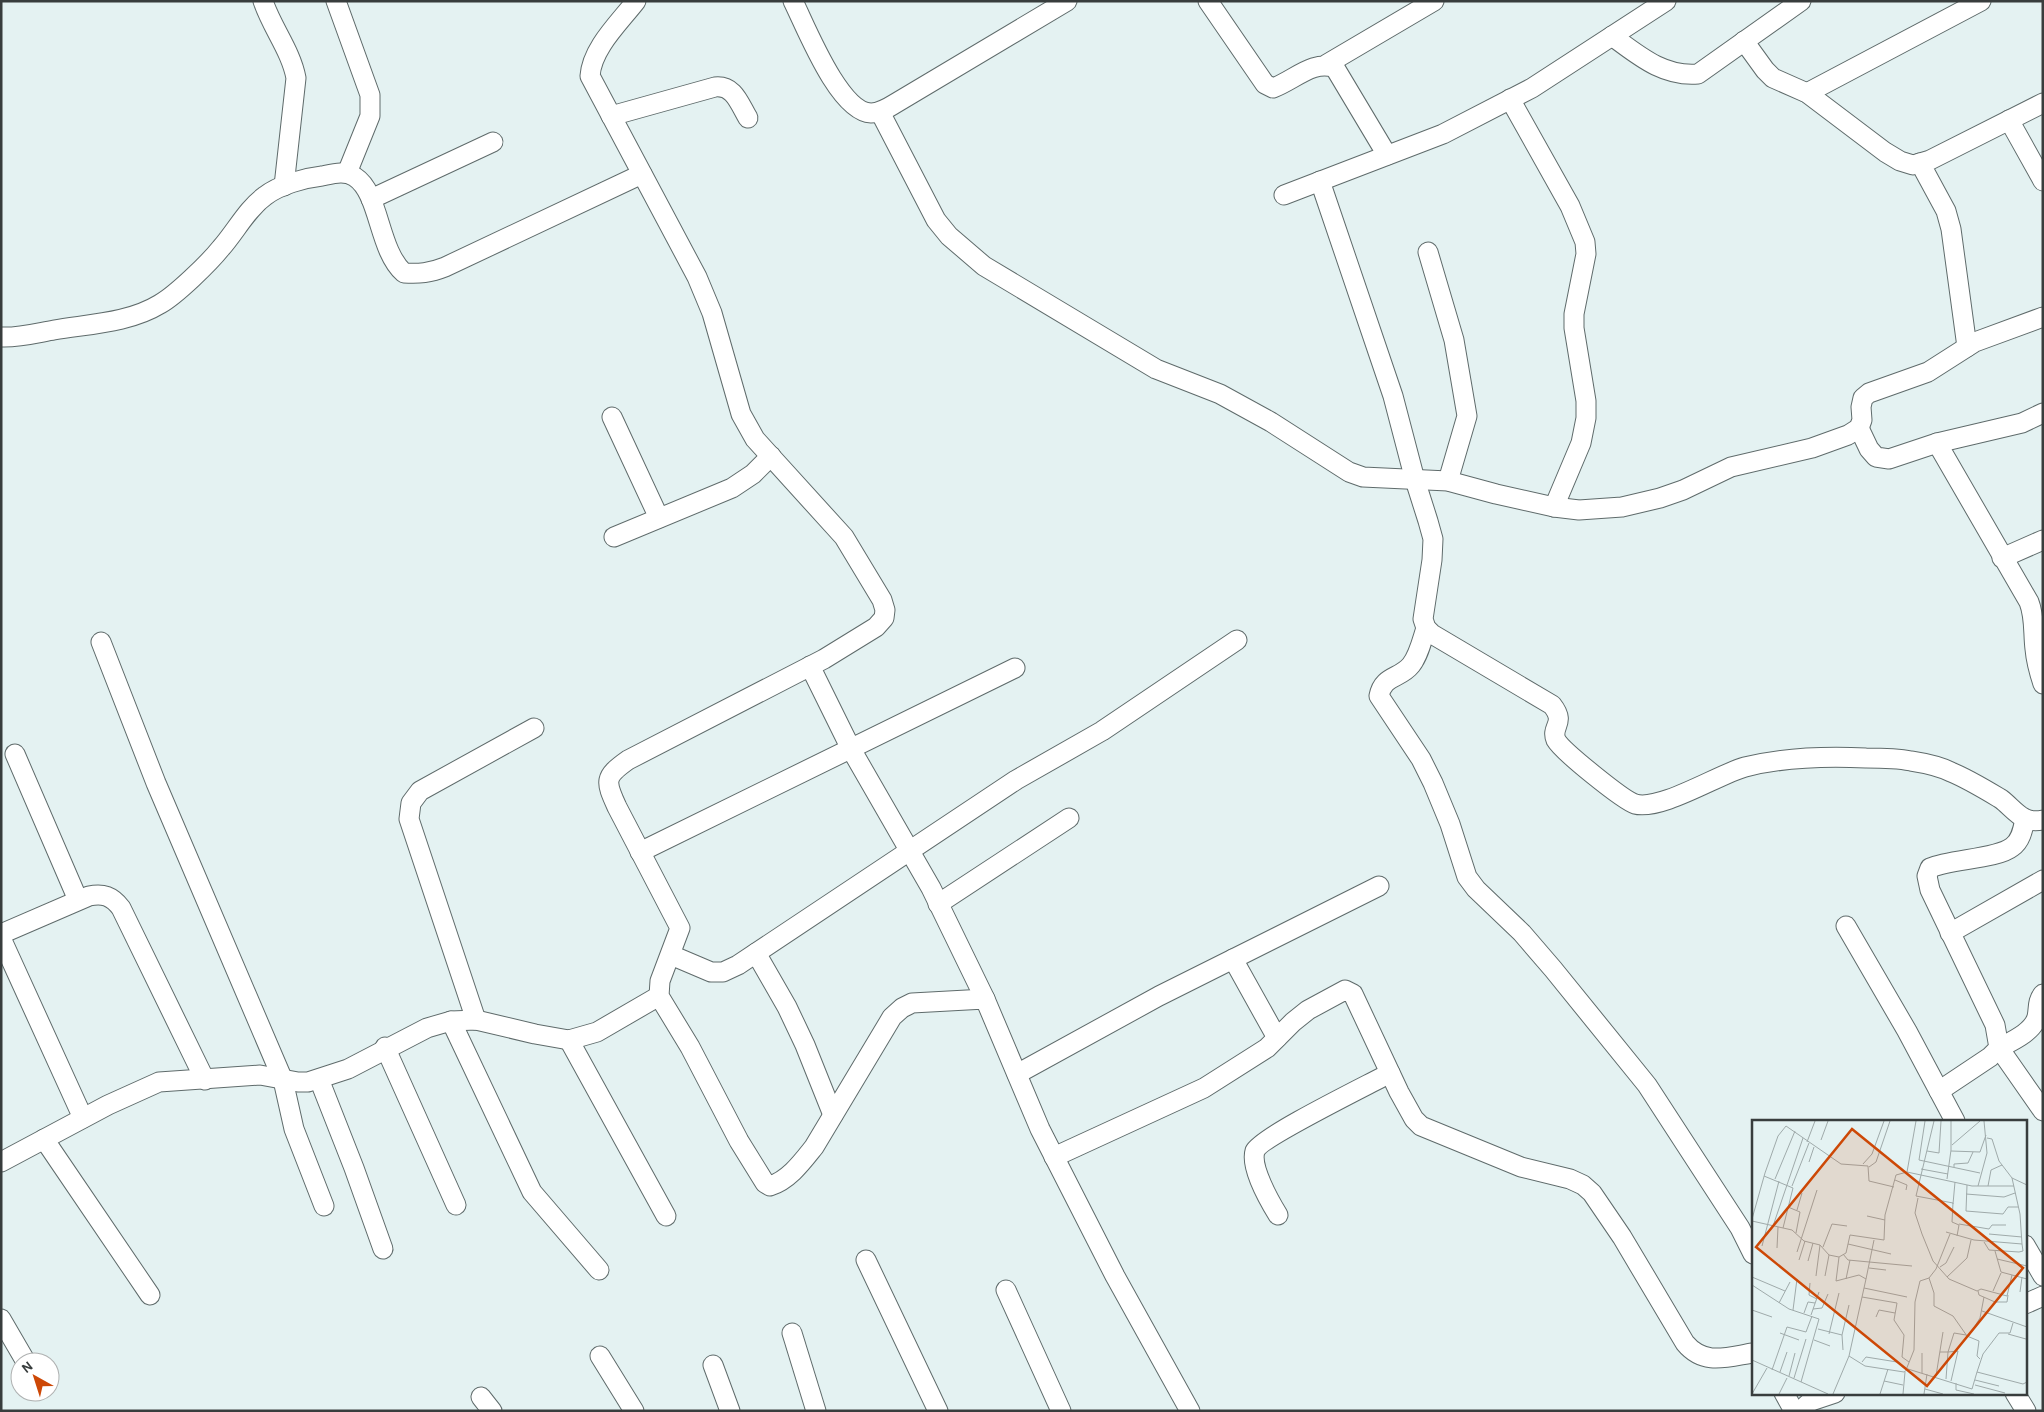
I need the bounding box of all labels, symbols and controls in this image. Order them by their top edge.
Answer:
inset map [1752,1120,2026,1394]
north arrow [10,1352,60,1402]
text: N [19,1359,36,1376]

